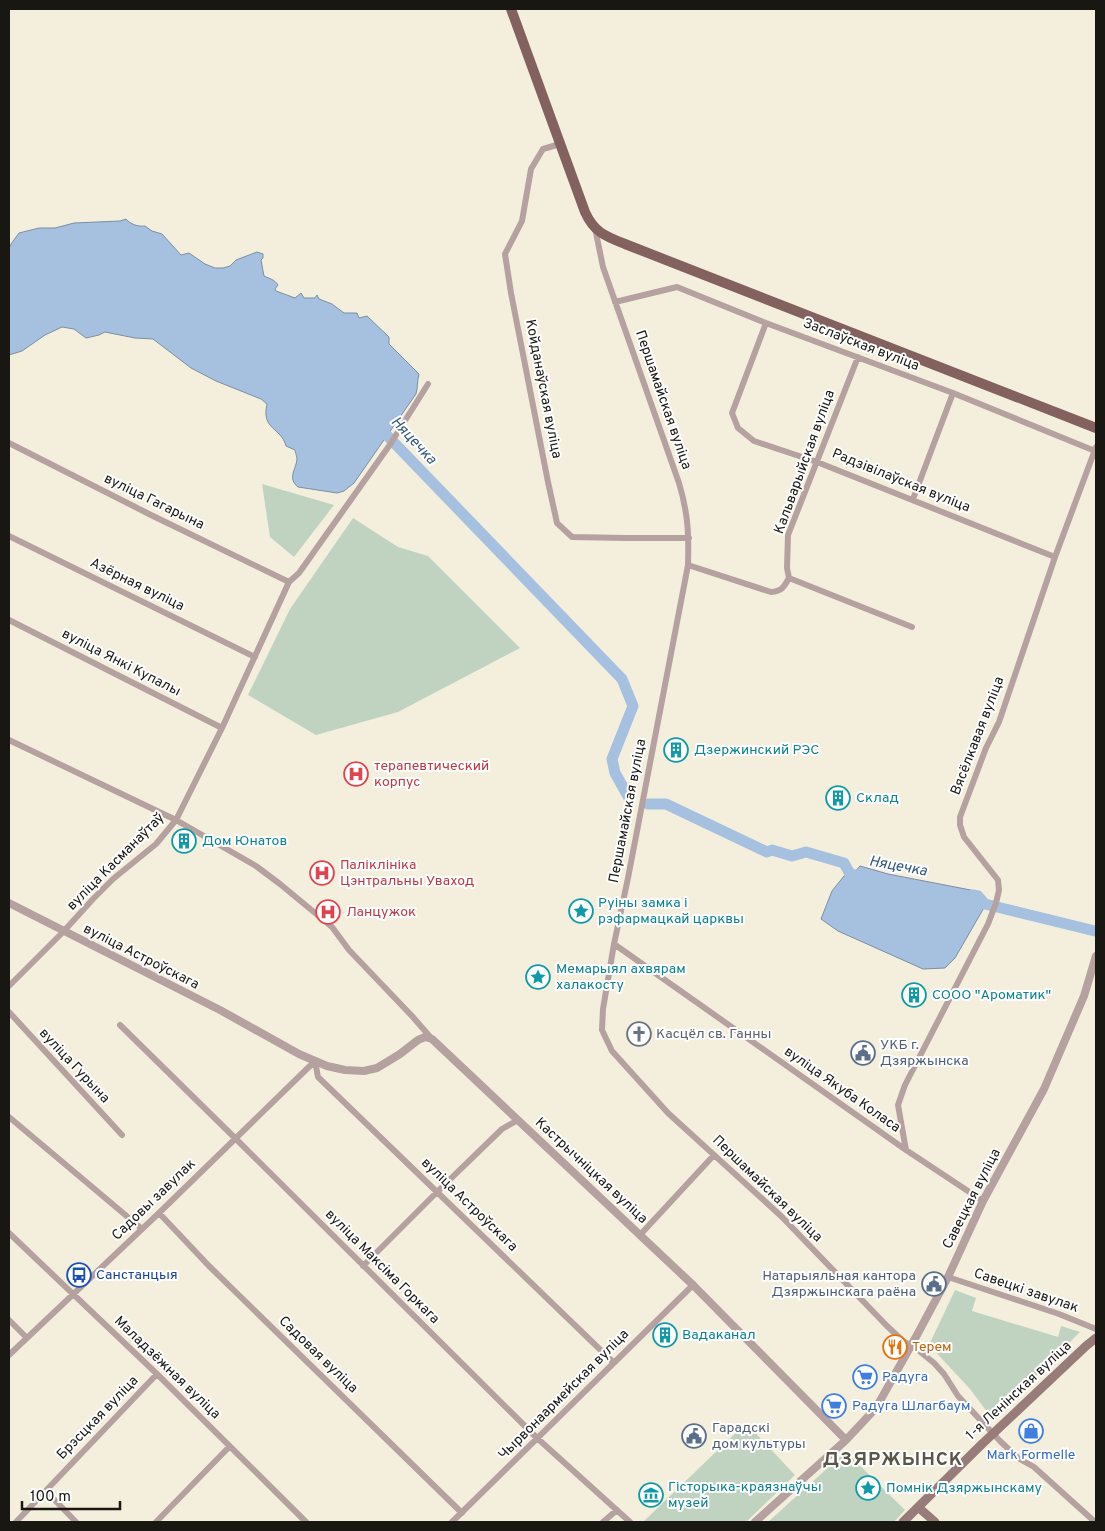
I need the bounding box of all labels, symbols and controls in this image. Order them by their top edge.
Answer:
street label: Заслаўская вуліца [800,315,922,375]
street label: Койданаўская вуліца [521,318,565,460]
street label: Першамайская вуліца [631,328,695,472]
street label: Кальварыйская вуліца [771,388,839,536]
water label: Няцечка [386,413,440,469]
street label: Радзівілаўская вуліца [829,445,973,517]
street label: вуліца Гагарына [101,470,207,534]
street label: Азёрная вуліца [87,555,187,615]
street label: вуліца Янкі Купалы [59,626,183,700]
street label: Вясёлкавая вуліца [948,674,1008,798]
building icon: Дзержинский РЭС [663,737,689,763]
street label: Першамайская вуліца [606,738,650,884]
place label: Дзержинский РЭС [694,742,819,759]
place label: терапевтический корпус [374,758,489,791]
hospital icon: терапевтический корпус [343,761,369,787]
building icon: Склад [825,785,851,811]
place label: Склад [856,790,899,807]
street label: вуліца Касманаўтаў [64,810,168,914]
building icon: Дом Юнатов [171,828,197,854]
place label: Дом Юнатов [202,833,287,850]
water label: Няцечка [867,853,929,881]
place label: Паліклініка Цэнтральны Уваход [340,857,474,890]
hospital icon: Паліклініка Цэнтральны Уваход [309,860,335,886]
place label: Руіны замка і рэфармацкай царквы [598,895,744,928]
place icon: Руіны замка і рэфармацкай царквы [568,898,594,924]
hospital icon: Ланцужок [315,899,341,925]
place label: Ланцужок [346,904,416,921]
street label: вуліца Астроўскага [80,920,202,994]
place label: Мемарыял ахвярам халакосту [556,961,686,994]
place icon: Мемарыял ахвярам халакосту [525,964,551,990]
building icon: СООО "Ароматик" [901,982,927,1008]
place label: СООО "Ароматик" [932,987,1051,1004]
church icon: Касцёл св. Ганны [626,1021,652,1047]
street label: вуліца Гурына [35,1025,113,1107]
place label: Касцёл св. Ганны [656,1026,771,1043]
place label: УКБ г. Дзяржынска [880,1037,969,1070]
public building icon: УКБ г. Дзяржынска [850,1040,876,1066]
street label: вуліца Якуба Коласа [781,1043,903,1137]
street label: Кастрычніцкая вуліца [531,1114,651,1228]
street label: Першамайская вуліца [708,1132,826,1246]
street label: Савецкая вуліца [939,1146,1005,1252]
street label: вуліца Астроўскага [417,1155,521,1255]
street label: Садовы завулак [109,1156,199,1244]
street label: вуліца Максіма Горкага [321,1206,443,1328]
bus stop icon: Санстанцыя [66,1262,92,1288]
street label: Савецкі завулак [971,1265,1081,1317]
place label: Санстанцыя [96,1267,178,1284]
place label: Натарыяльная кантора Дзяржынскага раёна [762,1268,916,1301]
public building icon: Натарыяльная кантора Дзяржынскага раёна [921,1271,947,1297]
street label: Маладзёжная вуліца [110,1313,224,1423]
street label: Садовая вуліца [275,1313,361,1397]
building icon: Вадаканал [652,1322,678,1348]
street label: Чырвонаармейская вуліца [495,1326,633,1464]
place label: Вадаканал [682,1327,756,1344]
restaurant icon: Терем [882,1334,908,1360]
street label: 1-я Ленінская вуліца [963,1338,1075,1444]
place label: Терем [912,1339,952,1356]
supermarket icon: Радуга [852,1364,878,1390]
place label: Радуга [882,1369,928,1386]
street label: Брэсцкая вуліца [54,1373,142,1463]
supermarket icon: Радуга Шлагбаум [821,1393,847,1419]
place label: Радуга Шлагбаум [852,1398,971,1415]
shop icon: Mark Formelle [1018,1418,1044,1444]
place label: Гарадскі дом культуры [712,1420,806,1453]
public building icon: Гарадскі дом культуры [681,1423,707,1449]
place label: Mark Formelle [987,1447,1075,1464]
district label: ДЗЯРЖЫНСК [823,1448,963,1472]
place icon: Помнік Дзяржынскаму [855,1475,881,1501]
scale bar [22,1478,120,1510]
place label: Гісторыка-краязнаўчы музей [668,1479,822,1512]
place label: Помнік Дзяржынскаму [886,1480,1042,1497]
museum icon: Гісторыка-краязнаўчы музей [638,1482,664,1508]
text: 100 m [30,1488,71,1507]

